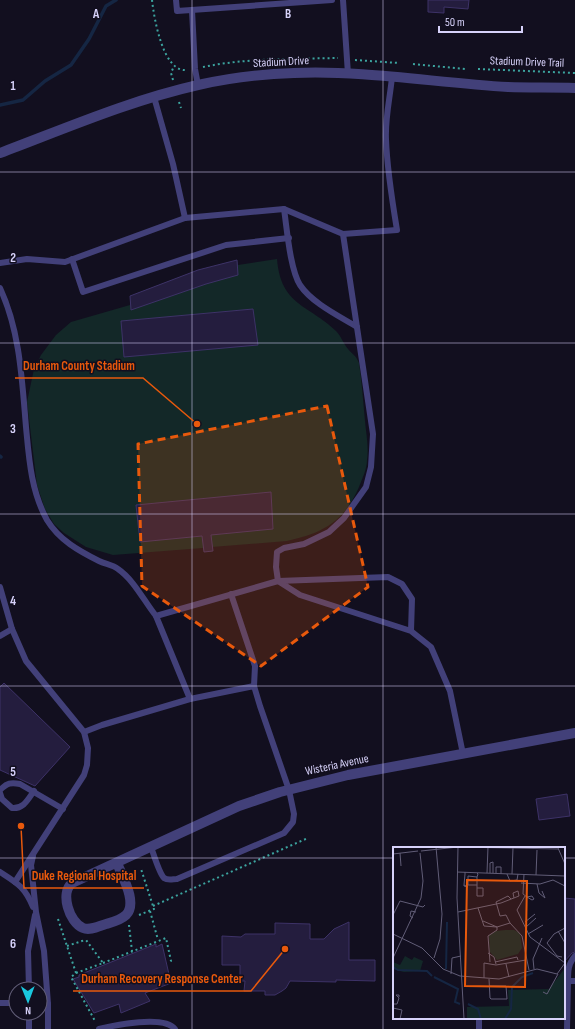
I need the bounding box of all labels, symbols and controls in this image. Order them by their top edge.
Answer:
text: A [92,6,100,22]
text: B [285,6,291,22]
scale bar [439,8,522,34]
text: 50 m [445,15,465,30]
street label: Stadium Drive [253,53,310,71]
street label: Stadium Drive Trail [490,53,564,71]
text: 1 [10,78,16,94]
text: 2 [10,250,16,266]
callout: Durham County Stadium [15,353,143,378]
text: Durham County Stadium [23,358,135,374]
text: 3 [10,421,16,437]
text: 4 [10,593,16,609]
street label: Wisteria Avenue [304,751,370,779]
text: 5 [10,764,16,780]
inset map [393,847,565,1019]
callout: Duke Regional Hospital [24,863,144,888]
text: Duke Regional Hospital [32,868,137,884]
text: 6 [10,936,16,952]
callout: Durham Recovery Response Center [73,966,251,991]
text: Durham Recovery Response Center [81,971,243,987]
north arrow [8,981,48,1021]
text: N [25,1004,31,1017]

